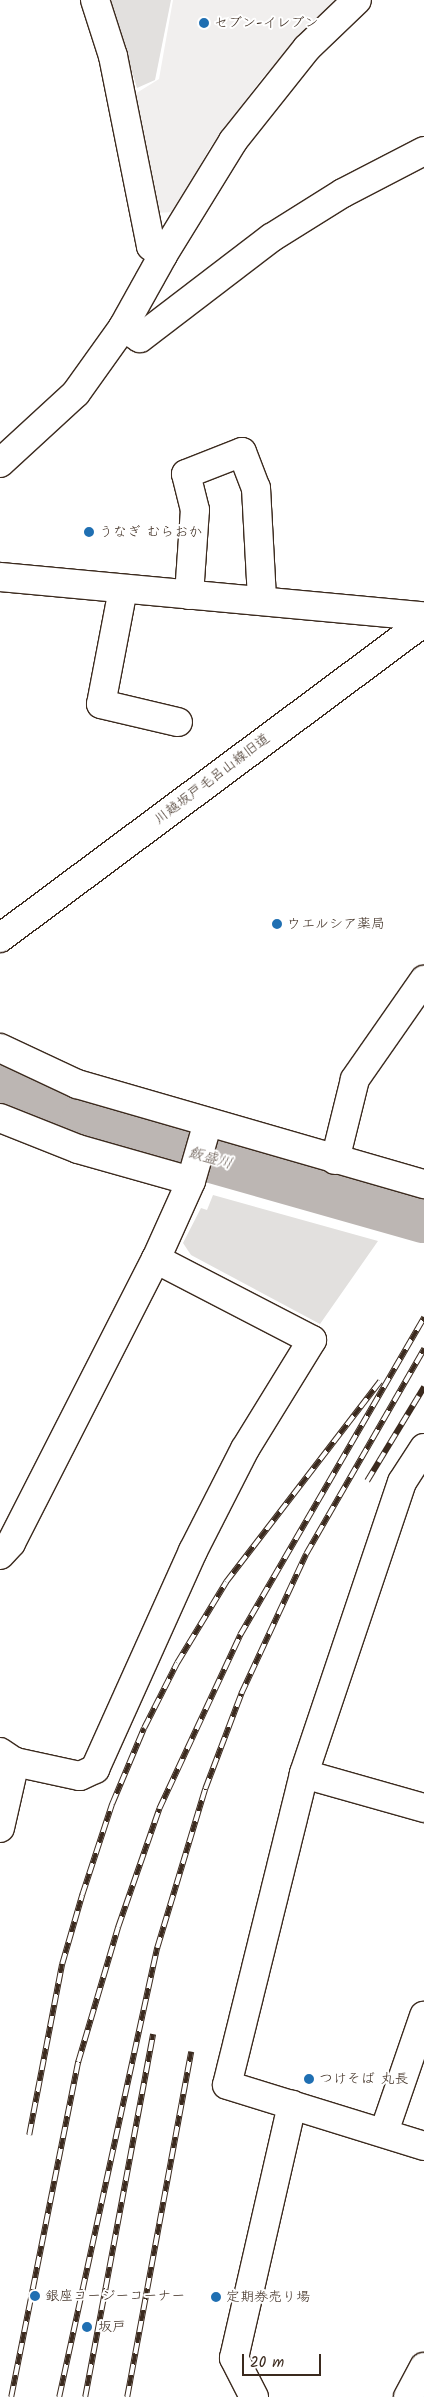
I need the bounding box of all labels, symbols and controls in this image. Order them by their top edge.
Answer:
place label: セブン-イレブン [214,15,318,31]
marker: セブン-イレブン [198,17,210,29]
place label: うなぎ むらおか [99,524,203,540]
marker: うなぎ むらおか [83,526,95,538]
street label: 川越坂戸毛呂山線旧道 [151,730,273,828]
place label: ウエルシア薬局 [287,916,385,932]
marker: ウエルシア薬局 [271,918,283,930]
water label: 飯盛川 [186,1144,234,1174]
place label: つけそば 丸長 [319,2071,409,2087]
marker: つけそば 丸長 [303,2073,315,2085]
place label: 銀座コージーコーナー [45,2288,185,2304]
place label: 定期券売り場 [226,2289,310,2305]
marker: 銀座コージーコーナー [29,2290,41,2302]
marker: 定期券売り場 [210,2291,222,2303]
place label: 坂戸 [98,2319,126,2335]
marker: 坂戸 [80,2320,94,2334]
scale bar [244,2344,323,2376]
text: 20 m [250,2351,284,2375]

